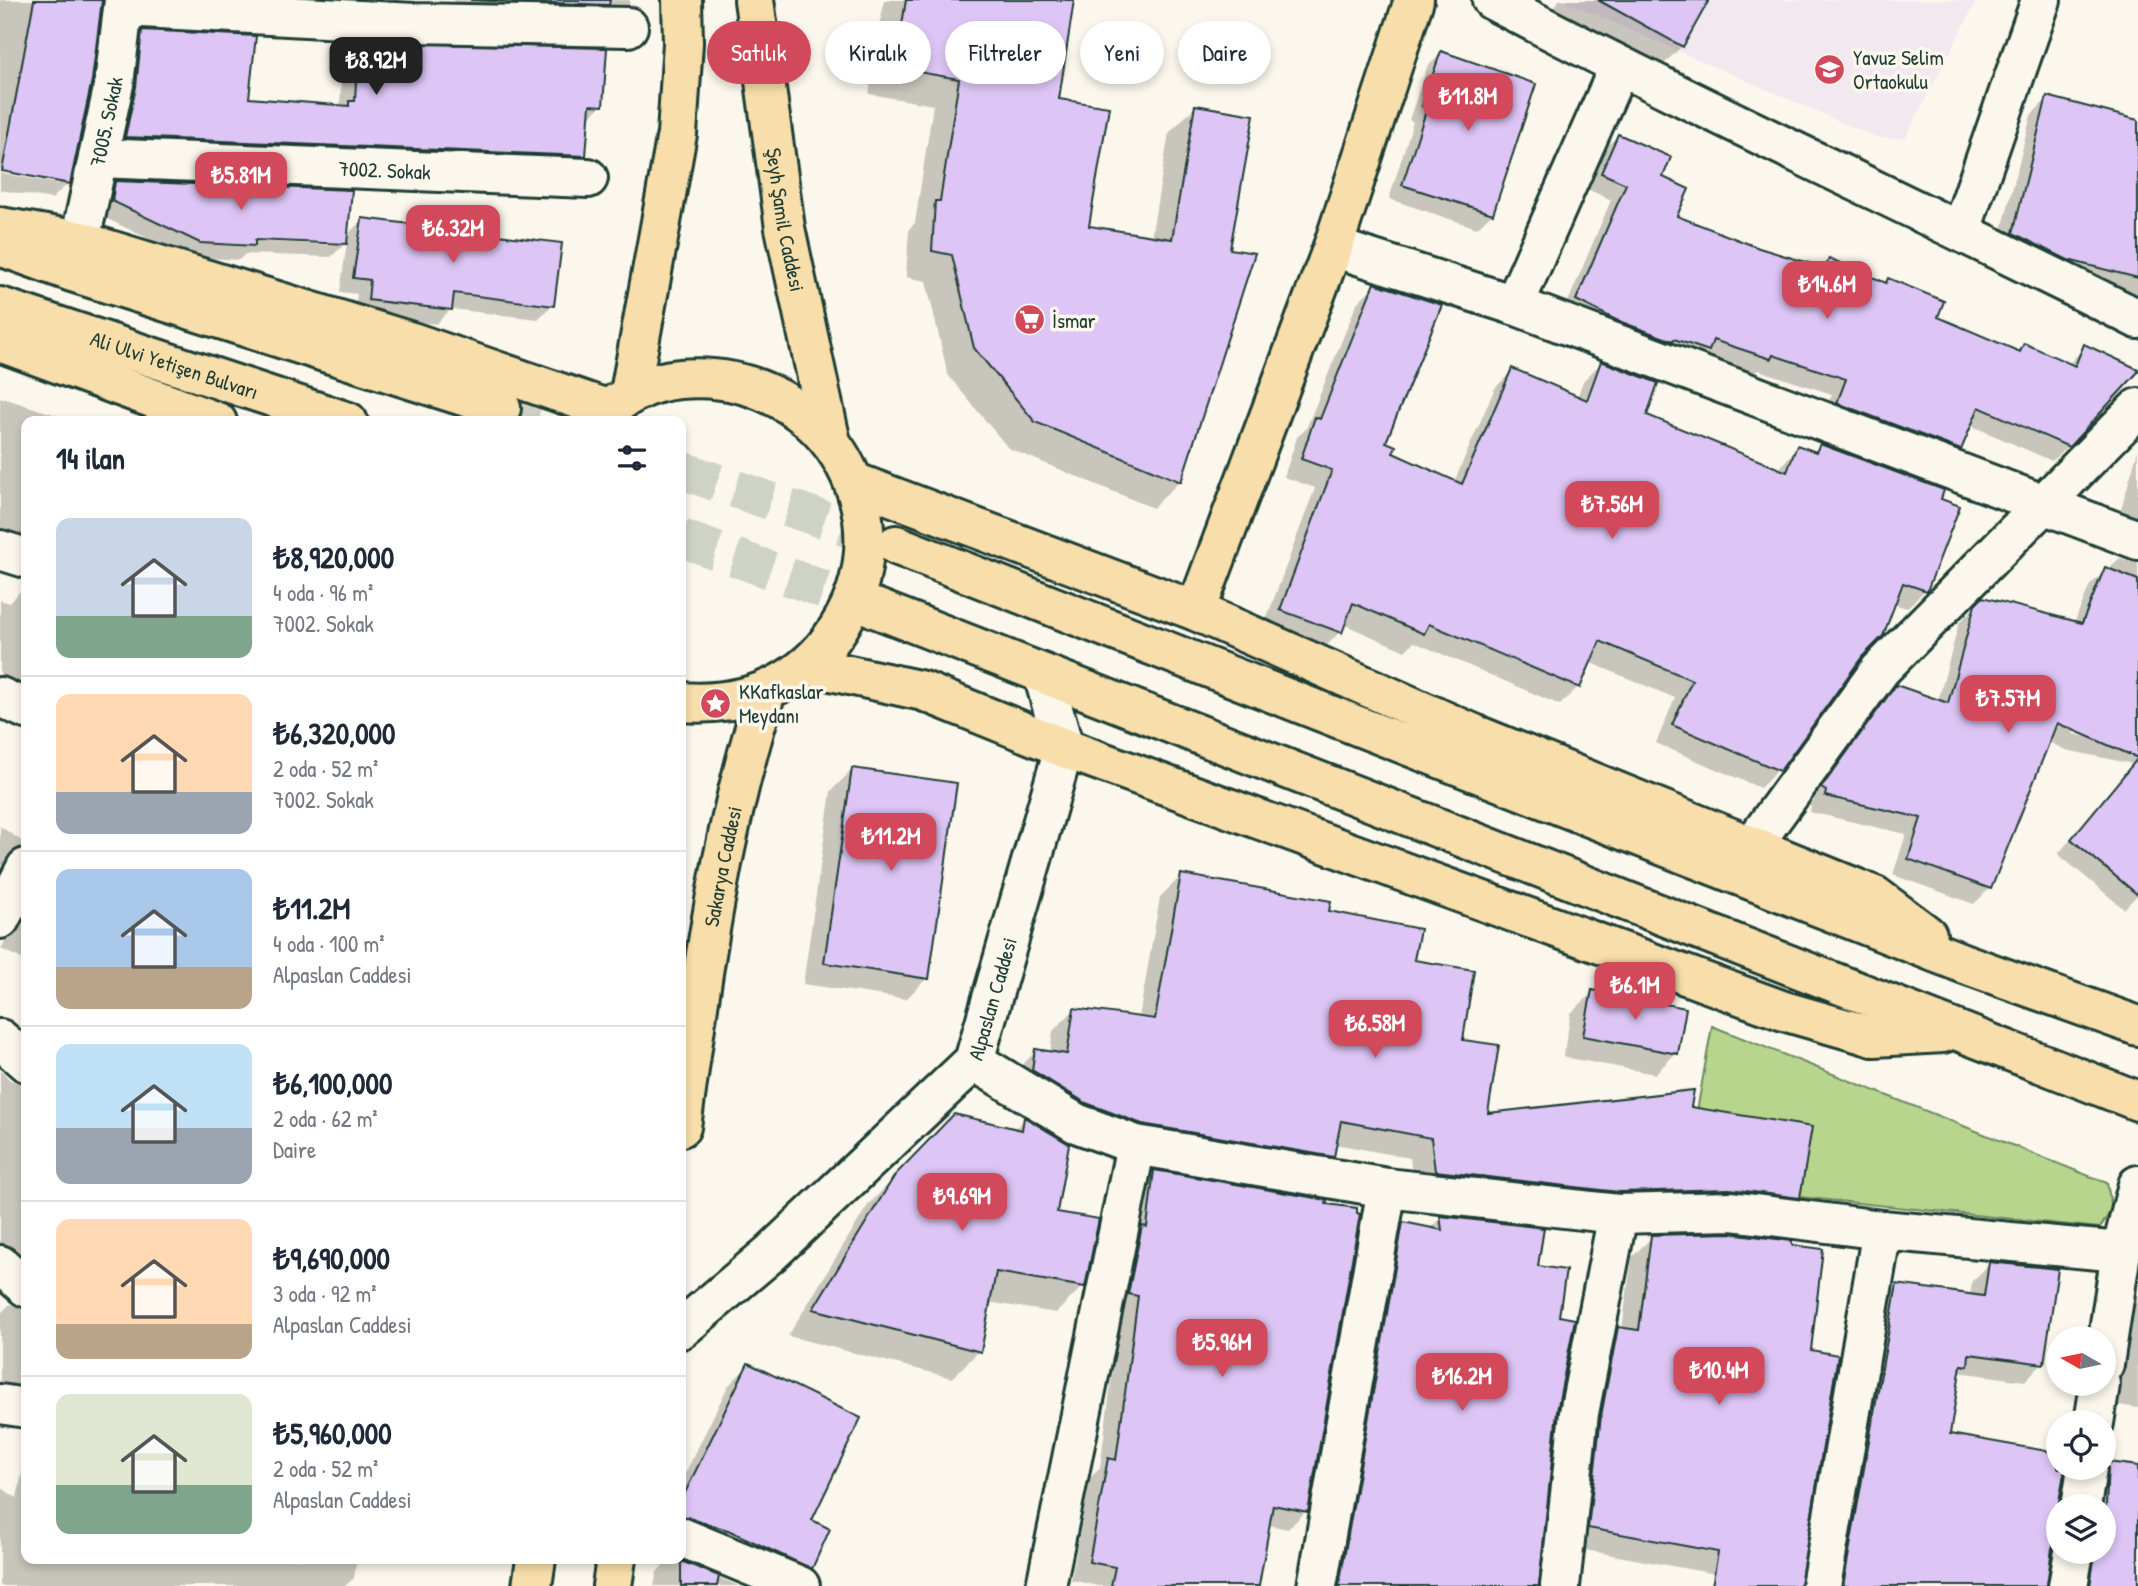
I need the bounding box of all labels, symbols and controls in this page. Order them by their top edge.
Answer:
chip: Satılık [707,21,811,84]
chip: Kiralık [825,21,931,84]
chip: Filtreler [945,21,1066,84]
chip: Yeni [1080,21,1164,84]
chip: Daire [1178,21,1271,84]
pin: ₺8.92M [319,38,433,97]
place label: Yavuz Selim Ortaokulu [1853,43,1944,96]
text: ₺8.92M [346,44,406,75]
school or university icon: Yavuz Selim Ortaokulu [1813,52,1847,86]
pin: ₺11.8M [1411,74,1525,133]
street label: 7005. Sokak [82,75,129,169]
text: ₺11.8M [1439,80,1497,111]
street label: Şeyh Şamil Caddesi [760,146,813,294]
pin: ₺5.81M [184,152,298,212]
street label: 7002. Sokak [338,153,432,186]
text: ₺5.81M [211,159,271,190]
pin: ₺6.32M [396,205,510,265]
text: ₺6.32M [422,212,484,243]
pin: ₺14.6M [1770,262,1884,321]
text: ₺14.6M [1798,268,1856,299]
supermarket icon: İsmar [1012,303,1046,337]
place label: İsmar [1052,306,1096,335]
street label: Ali Ulvi Yetişen Bulvarı [87,324,262,406]
text: 14 ilan [56,438,125,478]
icon: filters [613,439,651,477]
pin: ₺7.56M [1555,482,1669,541]
text: ₺7.56M [1581,488,1643,519]
text: ₺8,920,000 [273,537,394,577]
icon: home [112,546,196,630]
text: 4 oda · 96 m² [273,577,373,608]
text: 7002. Sokak [273,608,374,639]
pin: ₺7.57M [1951,676,2065,735]
place label: KKafkaslar Meydanı [739,677,824,730]
text: ₺7.57M [1976,682,2040,713]
place icon: KKafkaslar Meydanı [699,686,733,720]
text: ₺6,320,000 [273,713,396,753]
icon: home [112,722,196,806]
text: 2 oda · 52 m² [273,753,378,784]
text: 7002. Sokak [273,784,374,815]
street label: Sakarya Caddesi [696,803,748,929]
pin: ₺11.2M [834,814,948,873]
text: ₺11.2M [861,820,921,851]
text: ₺11.2M [273,888,350,928]
icon: home [112,897,196,981]
text: 4 oda · 100 m² [273,928,385,959]
street label: Alpaslan Caddesi [960,934,1023,1064]
text: Alpaslan Caddesi [273,959,412,990]
pin: ₺6.1M [1586,962,1684,1022]
text: ₺6.1M [1610,969,1660,1000]
pin: ₺6.58M [1318,1000,1432,1060]
text: ₺6.58M [1345,1007,1405,1038]
text: ₺6,100,000 [273,1063,392,1103]
icon: home [112,1072,196,1156]
text: 2 oda · 62 m² [273,1103,378,1134]
text: Daire [273,1134,316,1165]
pin: ₺9.69M [905,1174,1019,1233]
text: ₺9.69M [933,1180,991,1211]
text: ₺9,690,000 [273,1238,390,1278]
icon: home [112,1247,196,1331]
text: 3 oda · 92 m² [273,1278,376,1309]
text: Alpaslan Caddesi [273,1309,412,1340]
pin: ₺5.96M [1165,1320,1279,1379]
text: ₺5.96M [1192,1326,1252,1357]
north arrow [2046,1326,2116,1396]
map controls [2046,1326,2116,1564]
pin: ₺10.4M [1662,1348,1776,1407]
pin: ₺16.2M [1405,1354,1519,1413]
text: ₺10.4M [1689,1354,1749,1385]
text: ₺16.2M [1432,1360,1492,1391]
button: locate [2046,1410,2116,1480]
text: ₺5,960,000 [273,1413,392,1453]
icon: home [112,1422,196,1506]
text: 2 oda · 52 m² [273,1453,378,1484]
text: Alpaslan Caddesi [273,1484,412,1515]
button: layers [2046,1494,2116,1564]

